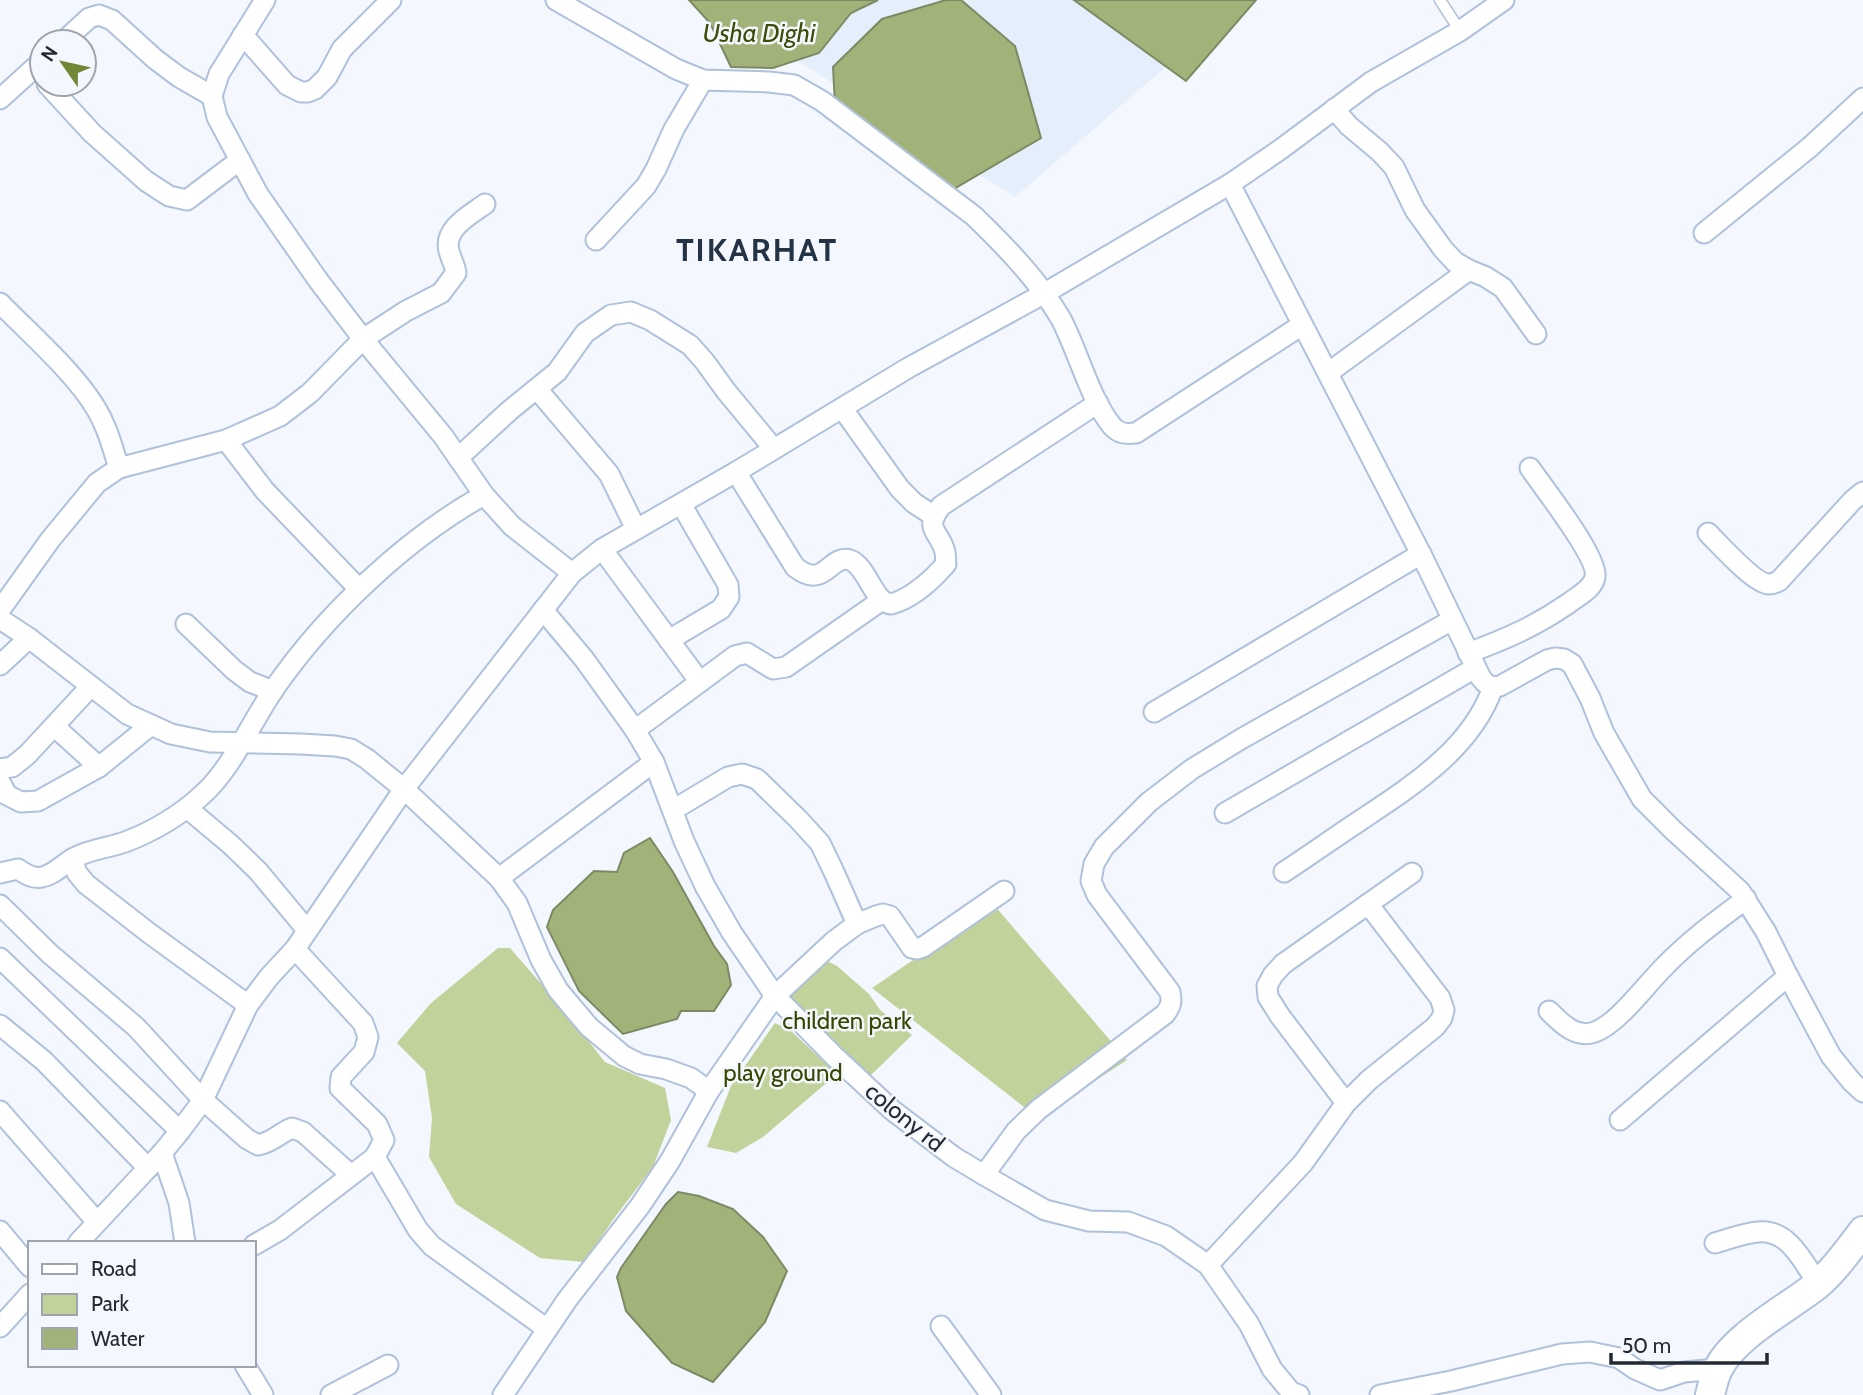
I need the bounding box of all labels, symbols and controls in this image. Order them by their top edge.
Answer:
water label: Usha Dighi [702,17,816,49]
north arrow [28,28,98,98]
text: N [36,42,63,66]
district label: TIKARHAT [676,230,838,269]
park label: children park [782,1006,912,1035]
park label: play ground [723,1058,843,1087]
street label: colony rd [859,1076,951,1158]
legend [28,1241,256,1367]
text: Road [91,1256,137,1281]
text: Park [91,1291,129,1316]
scale bar [1611,1322,1767,1366]
text: Water [91,1326,145,1351]
text: 50 m [1622,1333,1671,1358]

